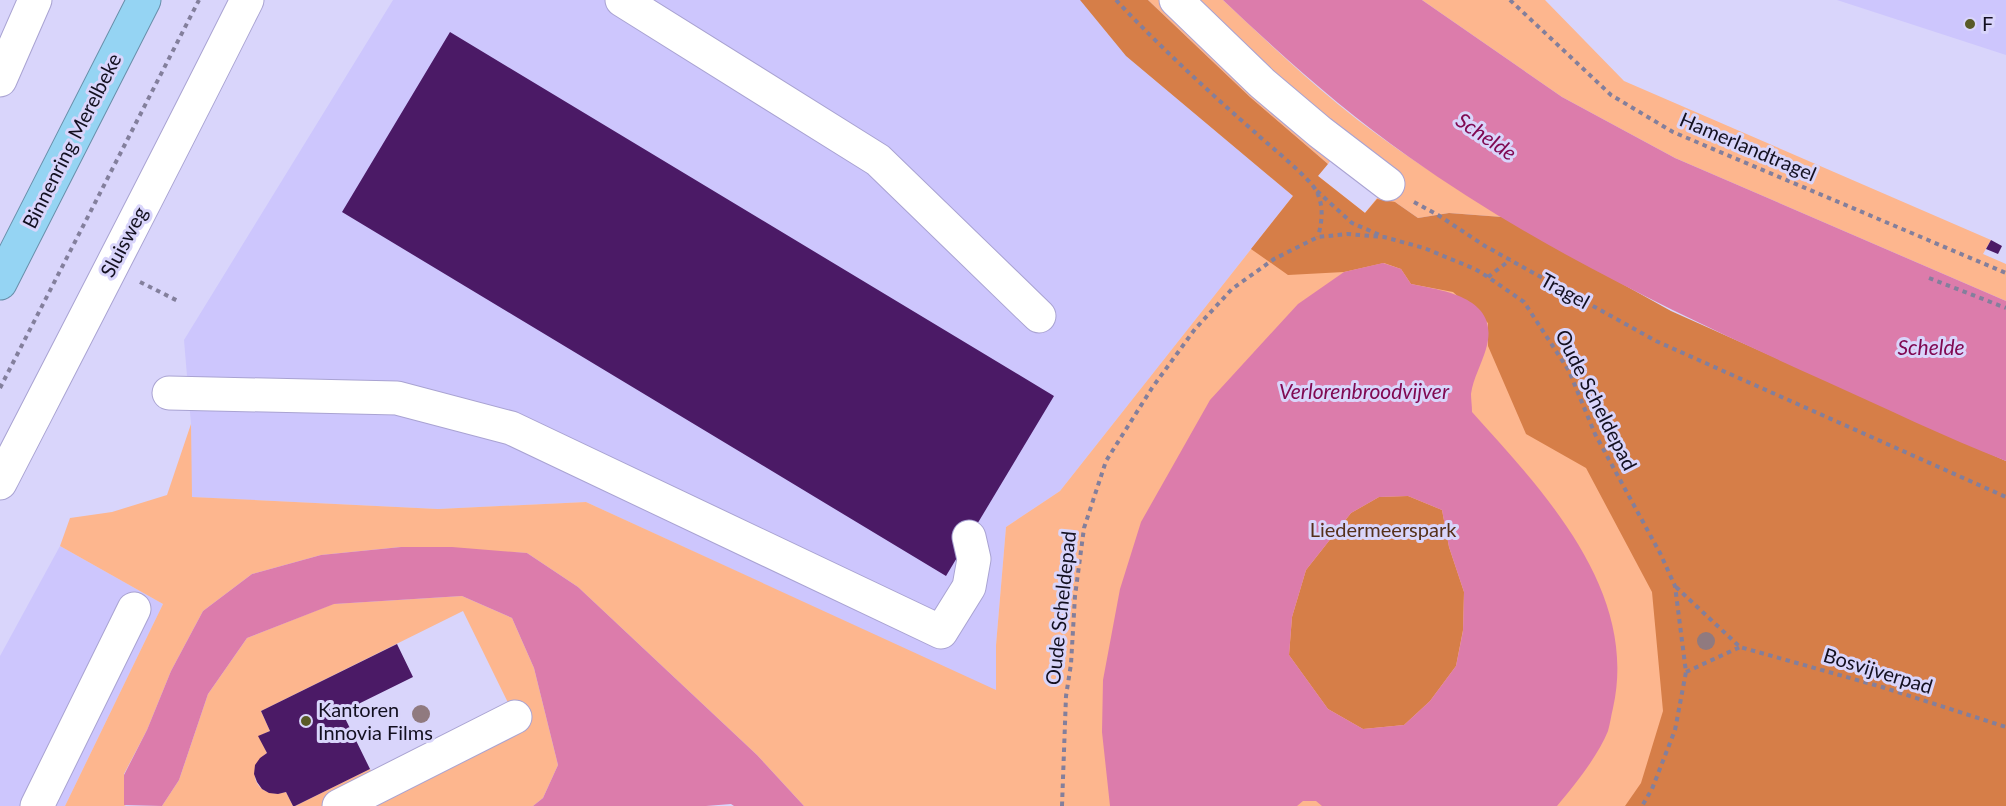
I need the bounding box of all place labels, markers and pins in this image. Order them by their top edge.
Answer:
place label: F [1982,11,1993,35]
marker: F [1963,17,1977,31]
place label: Kantoren Innovia Films [318,697,433,744]
marker: Kantoren Innovia Films [299,714,313,728]

